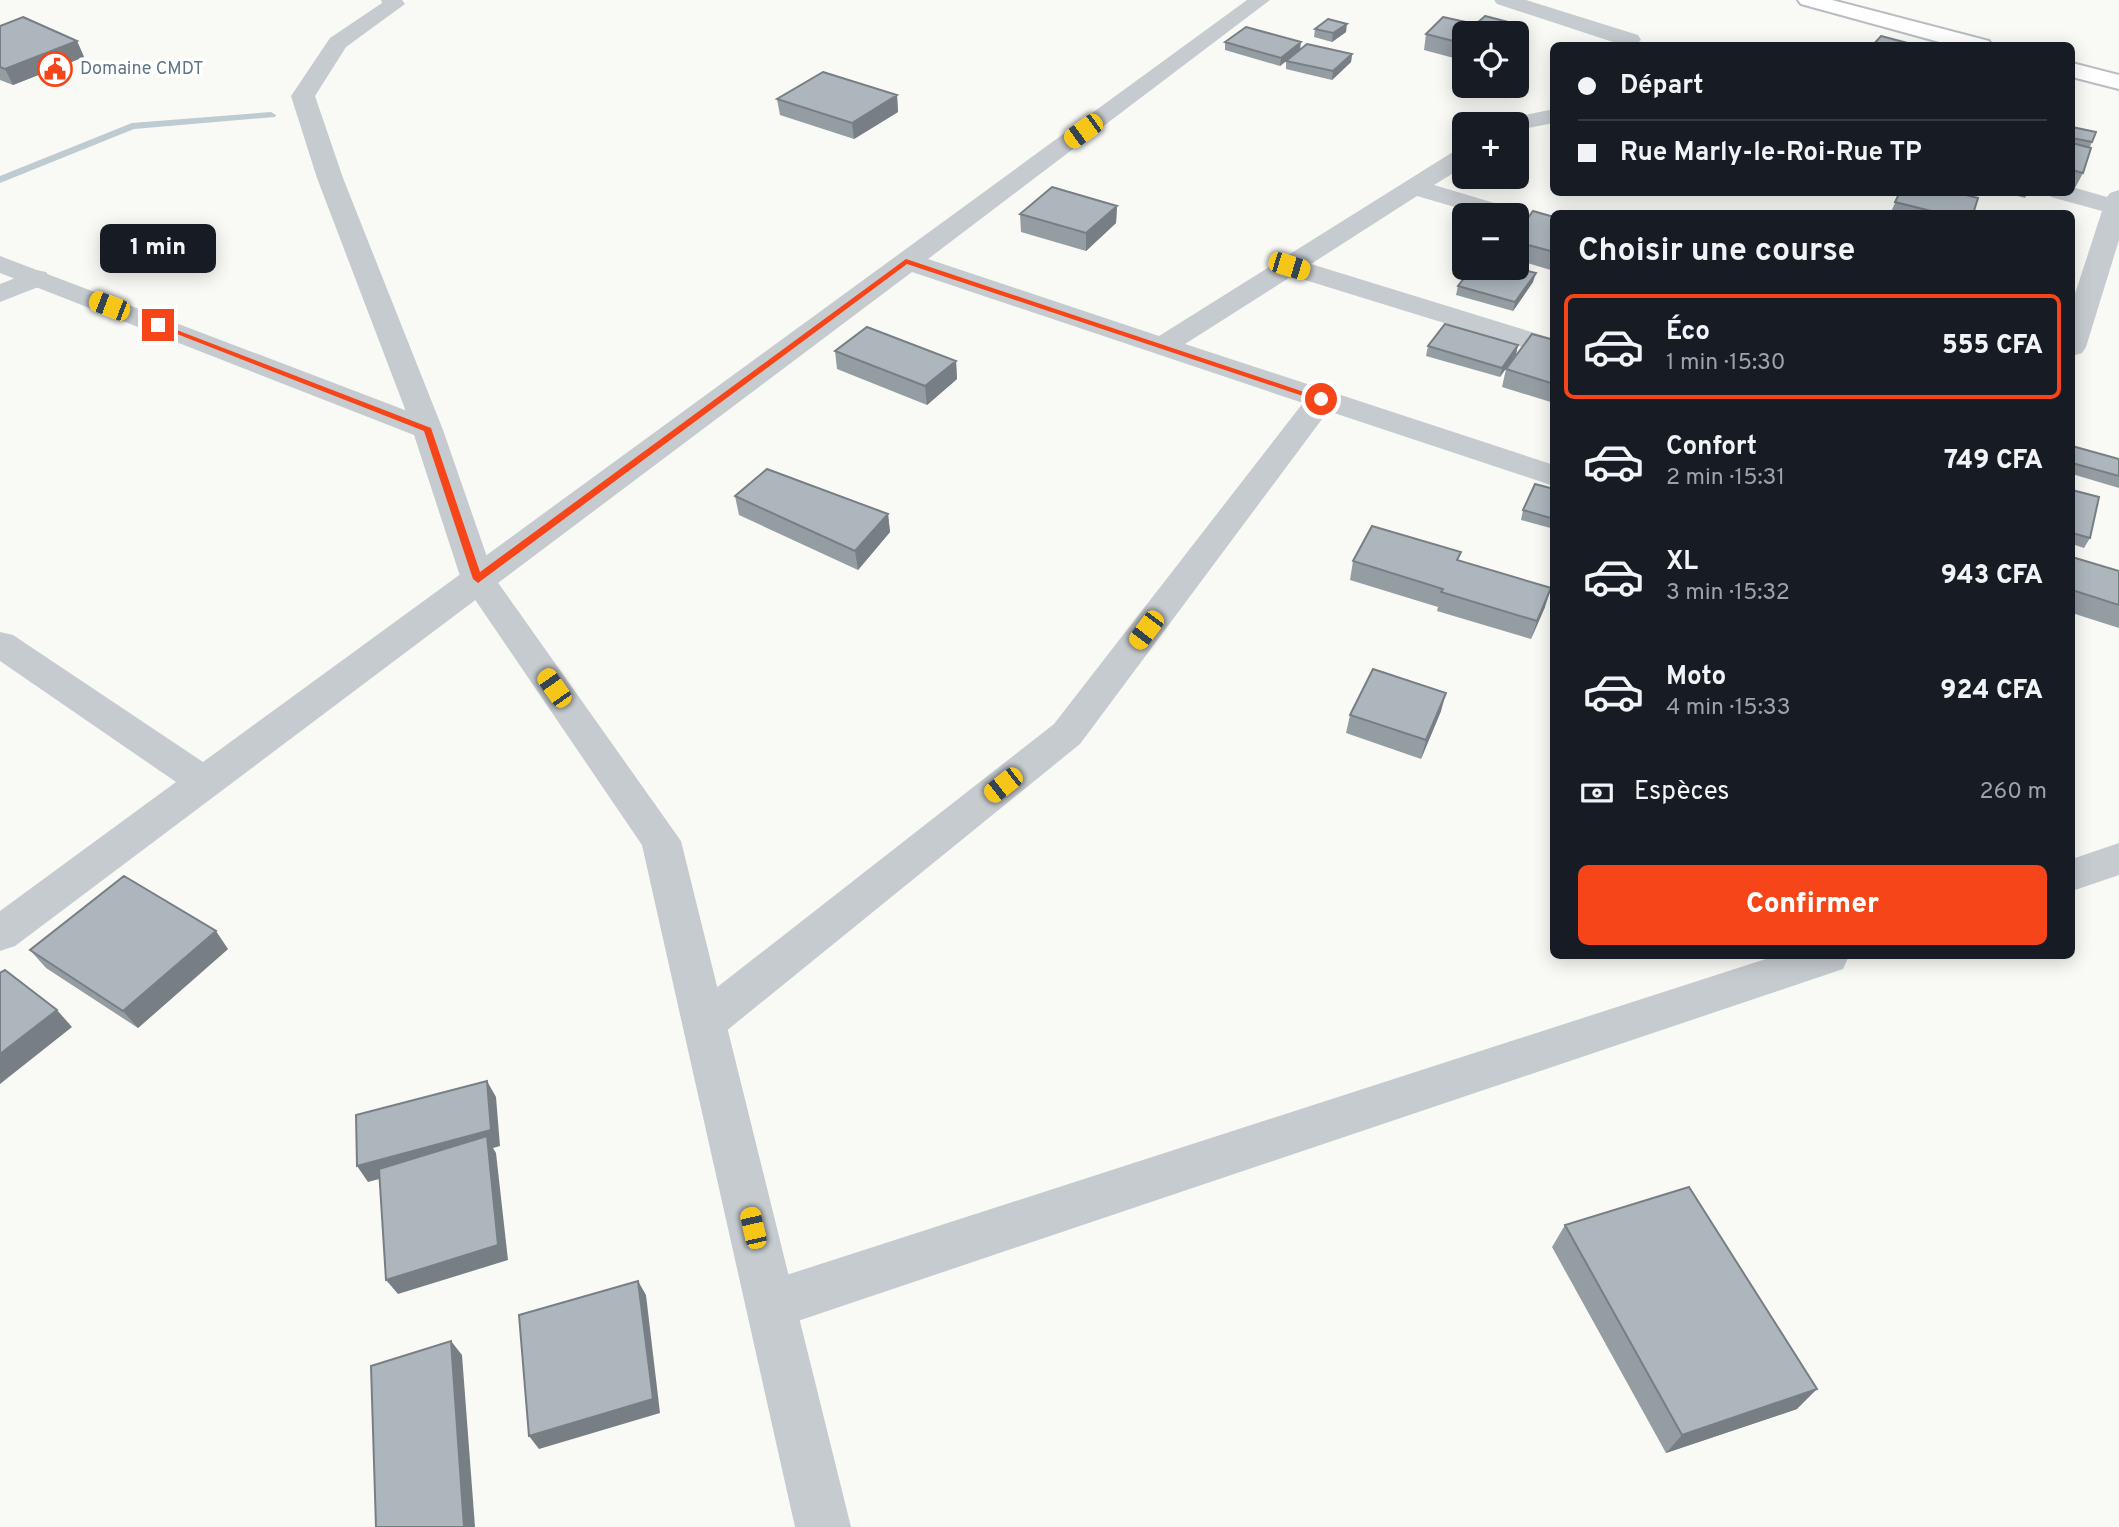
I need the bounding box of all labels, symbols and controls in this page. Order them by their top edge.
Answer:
map controls [1452,21,1529,280]
button: locate [1452,21,1529,98]
public building icon: Domaine CMDT [36,50,74,88]
place label: Domaine CMDT [80,58,204,81]
text: Départ [1620,70,1704,103]
car [1060,110,1107,152]
button: + [1452,112,1529,189]
text: Rue Marly-le-Roi-Rue TP [1620,137,1922,170]
button: − [1452,203,1529,280]
callout: 1 min [100,224,216,272]
text: Choisir une course [1578,232,1855,272]
text: 1 min [130,234,186,263]
car [1266,250,1313,282]
car [86,289,133,323]
route end [142,309,174,341]
icon: car [1582,315,1645,378]
text: Éco [1666,316,1710,349]
text: 555 CFA [1942,330,2043,363]
text: 1 min · 15:30 [1666,349,1785,378]
route start [1305,383,1337,415]
icon: car [1582,430,1645,493]
text: Confort [1666,431,1757,464]
text: 749 CFA [1944,445,2043,478]
text: 2 min · 15:31 [1666,464,1785,493]
icon: car [1582,545,1645,608]
text: XL [1666,546,1698,579]
text: 943 CFA [1941,560,2043,593]
text: 3 min · 15:32 [1666,579,1790,608]
car [1125,607,1168,653]
icon: car [1582,660,1645,723]
text: Moto [1666,661,1726,694]
car [534,665,575,711]
text: 924 CFA [1940,675,2043,708]
text: 4 min · 15:33 [1666,694,1791,723]
car [980,764,1027,806]
icon: cash [1578,774,1616,812]
text: Espèces [1634,776,1730,809]
text: 260 m [1980,778,2047,807]
button: Confirmer [1578,865,2047,945]
car [739,1205,768,1251]

